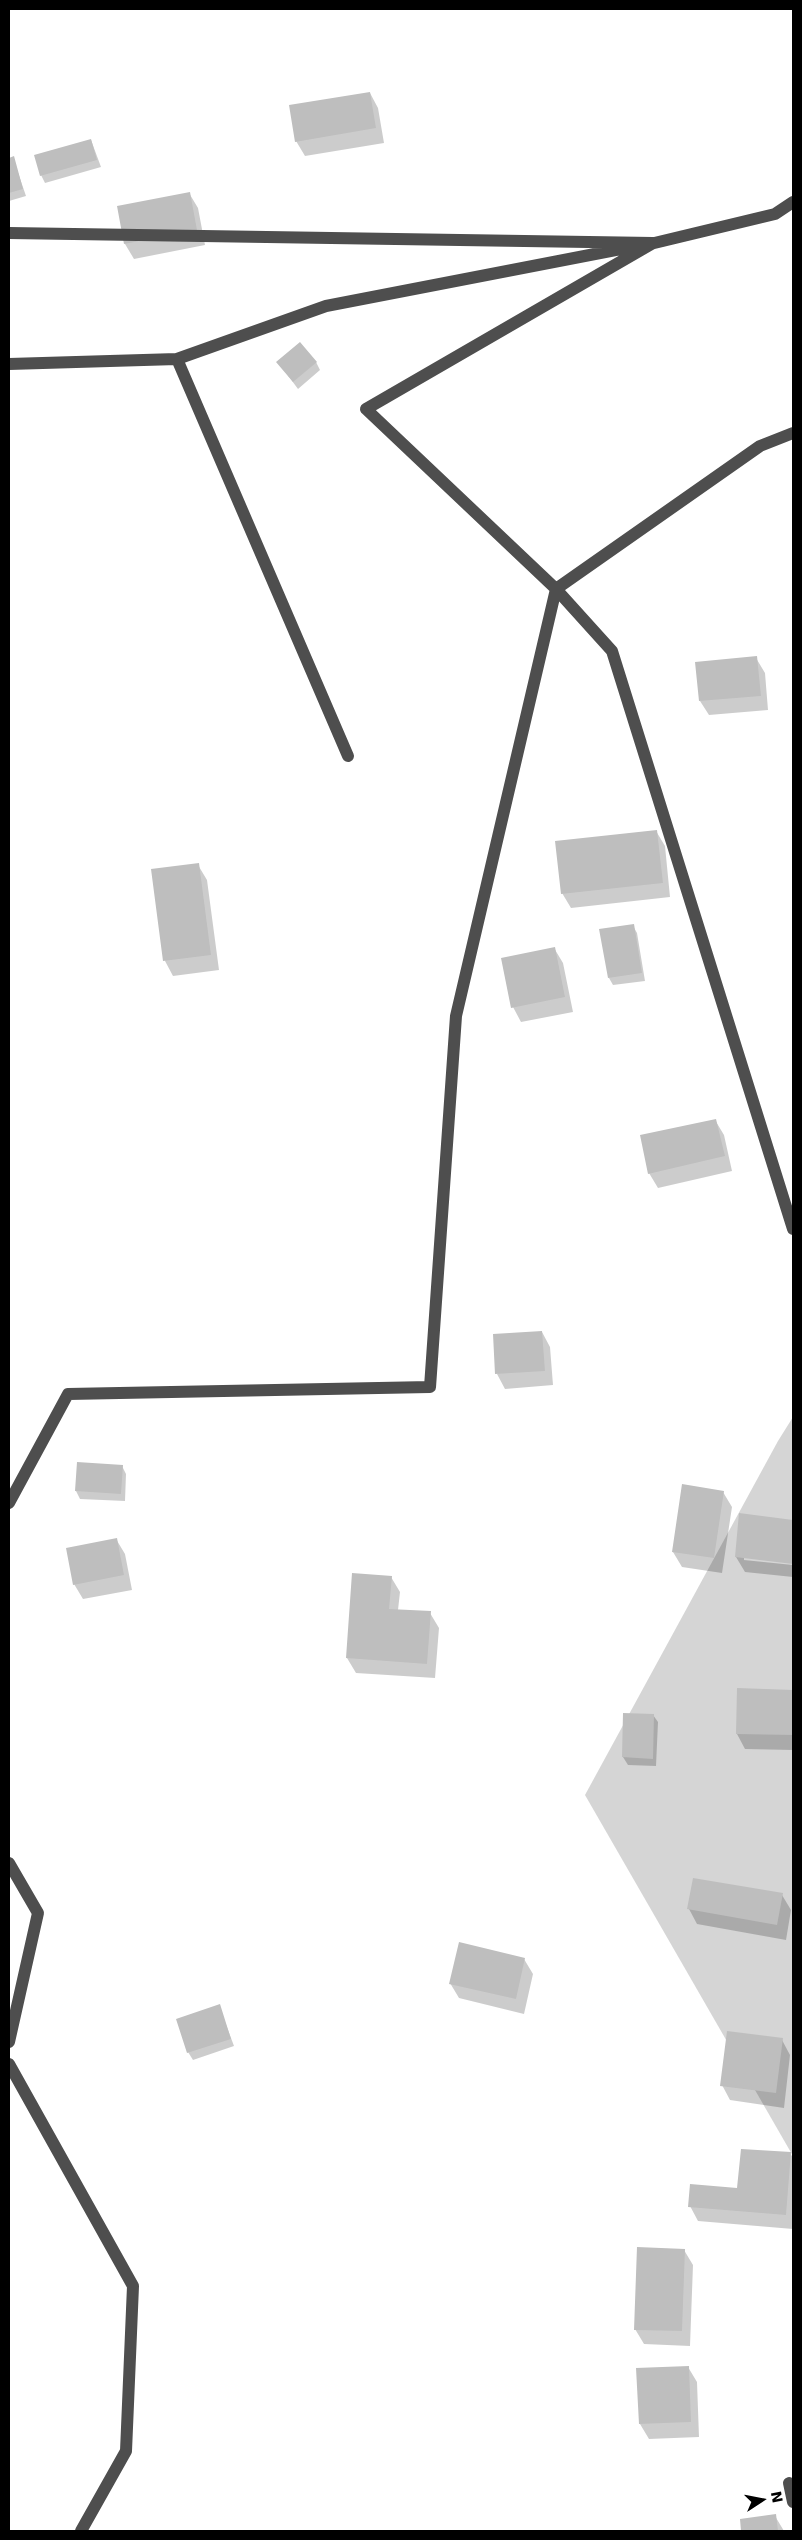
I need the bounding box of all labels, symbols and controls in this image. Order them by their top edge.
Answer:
north arrow [737,2475,787,2525]
text: N [768,2490,786,2504]

